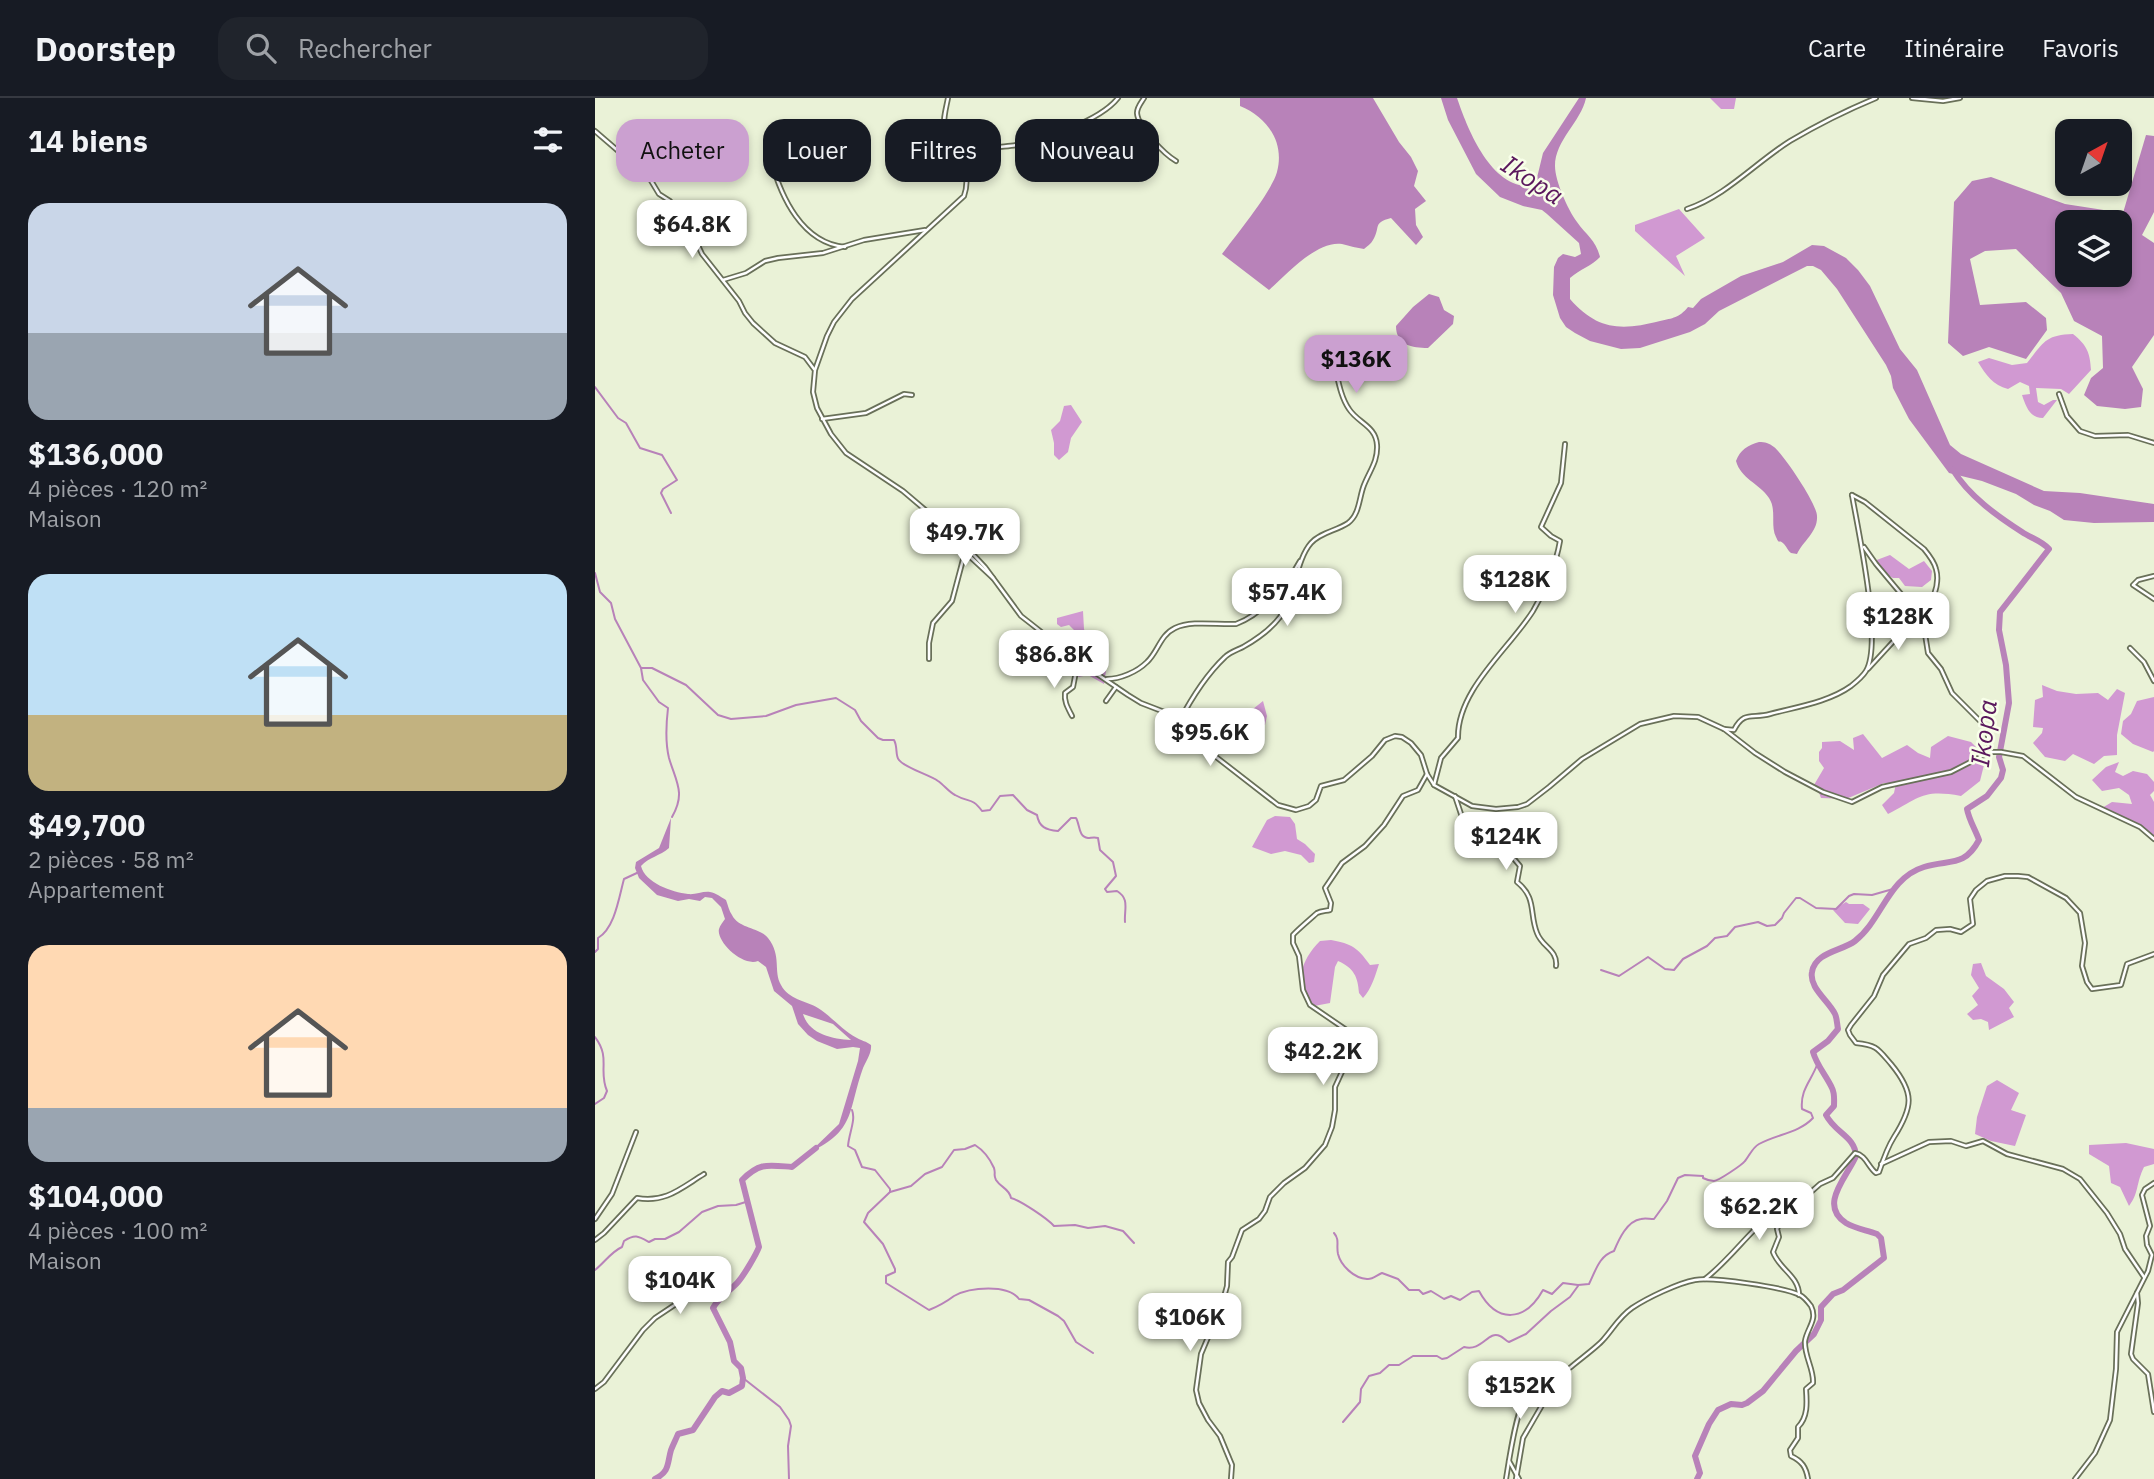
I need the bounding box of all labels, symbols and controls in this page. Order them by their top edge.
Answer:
search box [218,17,708,80]
text: Doorstep [35,27,176,70]
icon: search [242,29,280,67]
text: Rechercher [298,31,432,65]
text: Carte [1808,32,1866,64]
text: Itinéraire [1904,32,2004,64]
text: Favoris [2042,32,2119,64]
chip: Acheter [616,119,749,182]
chip: Louer [763,119,871,182]
chip: Filtres [885,119,1001,182]
chip: Nouveau [1015,119,1159,182]
north arrow [2055,119,2131,196]
map controls [2055,119,2132,287]
text: 14 biens [28,121,148,160]
icon: filters [529,121,567,159]
water label: Ikopa [1495,146,1571,212]
pin: $64.8K [635,200,749,260]
text: $64.8K [653,208,731,238]
button: layers [2055,210,2132,287]
icon: home [235,248,361,374]
pin: $136K [1307,336,1405,395]
text: $136K [1320,343,1392,373]
text: $136,000 [28,434,163,473]
text: 4 pièces · 120 m² [28,473,207,503]
text: Maison [28,503,102,533]
pin: $49.7K [908,508,1022,568]
text: $49.7K [926,516,1004,546]
pin: $128K [1466,556,1564,615]
text: $128K [1479,563,1551,593]
pin: $57.4K [1230,568,1344,628]
text: $57.4K [1248,576,1326,606]
pin: $128K [1849,592,1947,652]
text: $128K [1862,600,1934,630]
icon: home [235,619,361,745]
pin: $86.8K [997,630,1111,690]
text: $86.8K [1015,638,1093,668]
water label: Ikopa [1962,697,2004,769]
pin: $95.6K [1153,708,1267,768]
text: $95.6K [1171,716,1249,746]
text: $49,700 [28,805,145,844]
pin: $124K [1457,812,1555,872]
text: $124K [1470,820,1542,850]
text: 2 pièces · 58 m² [28,844,194,874]
text: Appartement [28,874,165,904]
icon: home [235,990,361,1116]
pin: $42.2K [1266,1028,1380,1087]
text: $42.2K [1284,1035,1362,1065]
text: $104,000 [28,1176,163,1215]
pin: $62.2K [1702,1182,1816,1242]
text: $62.2K [1720,1190,1798,1220]
text: 4 pièces · 100 m² [28,1215,207,1245]
text: Maison [28,1245,102,1275]
pin: $104K [631,1256,729,1316]
text: $104K [644,1264,716,1294]
pin: $106K [1141,1294,1239,1353]
text: $106K [1154,1301,1226,1331]
pin: $152K [1471,1362,1569,1421]
text: $152K [1484,1369,1556,1399]

